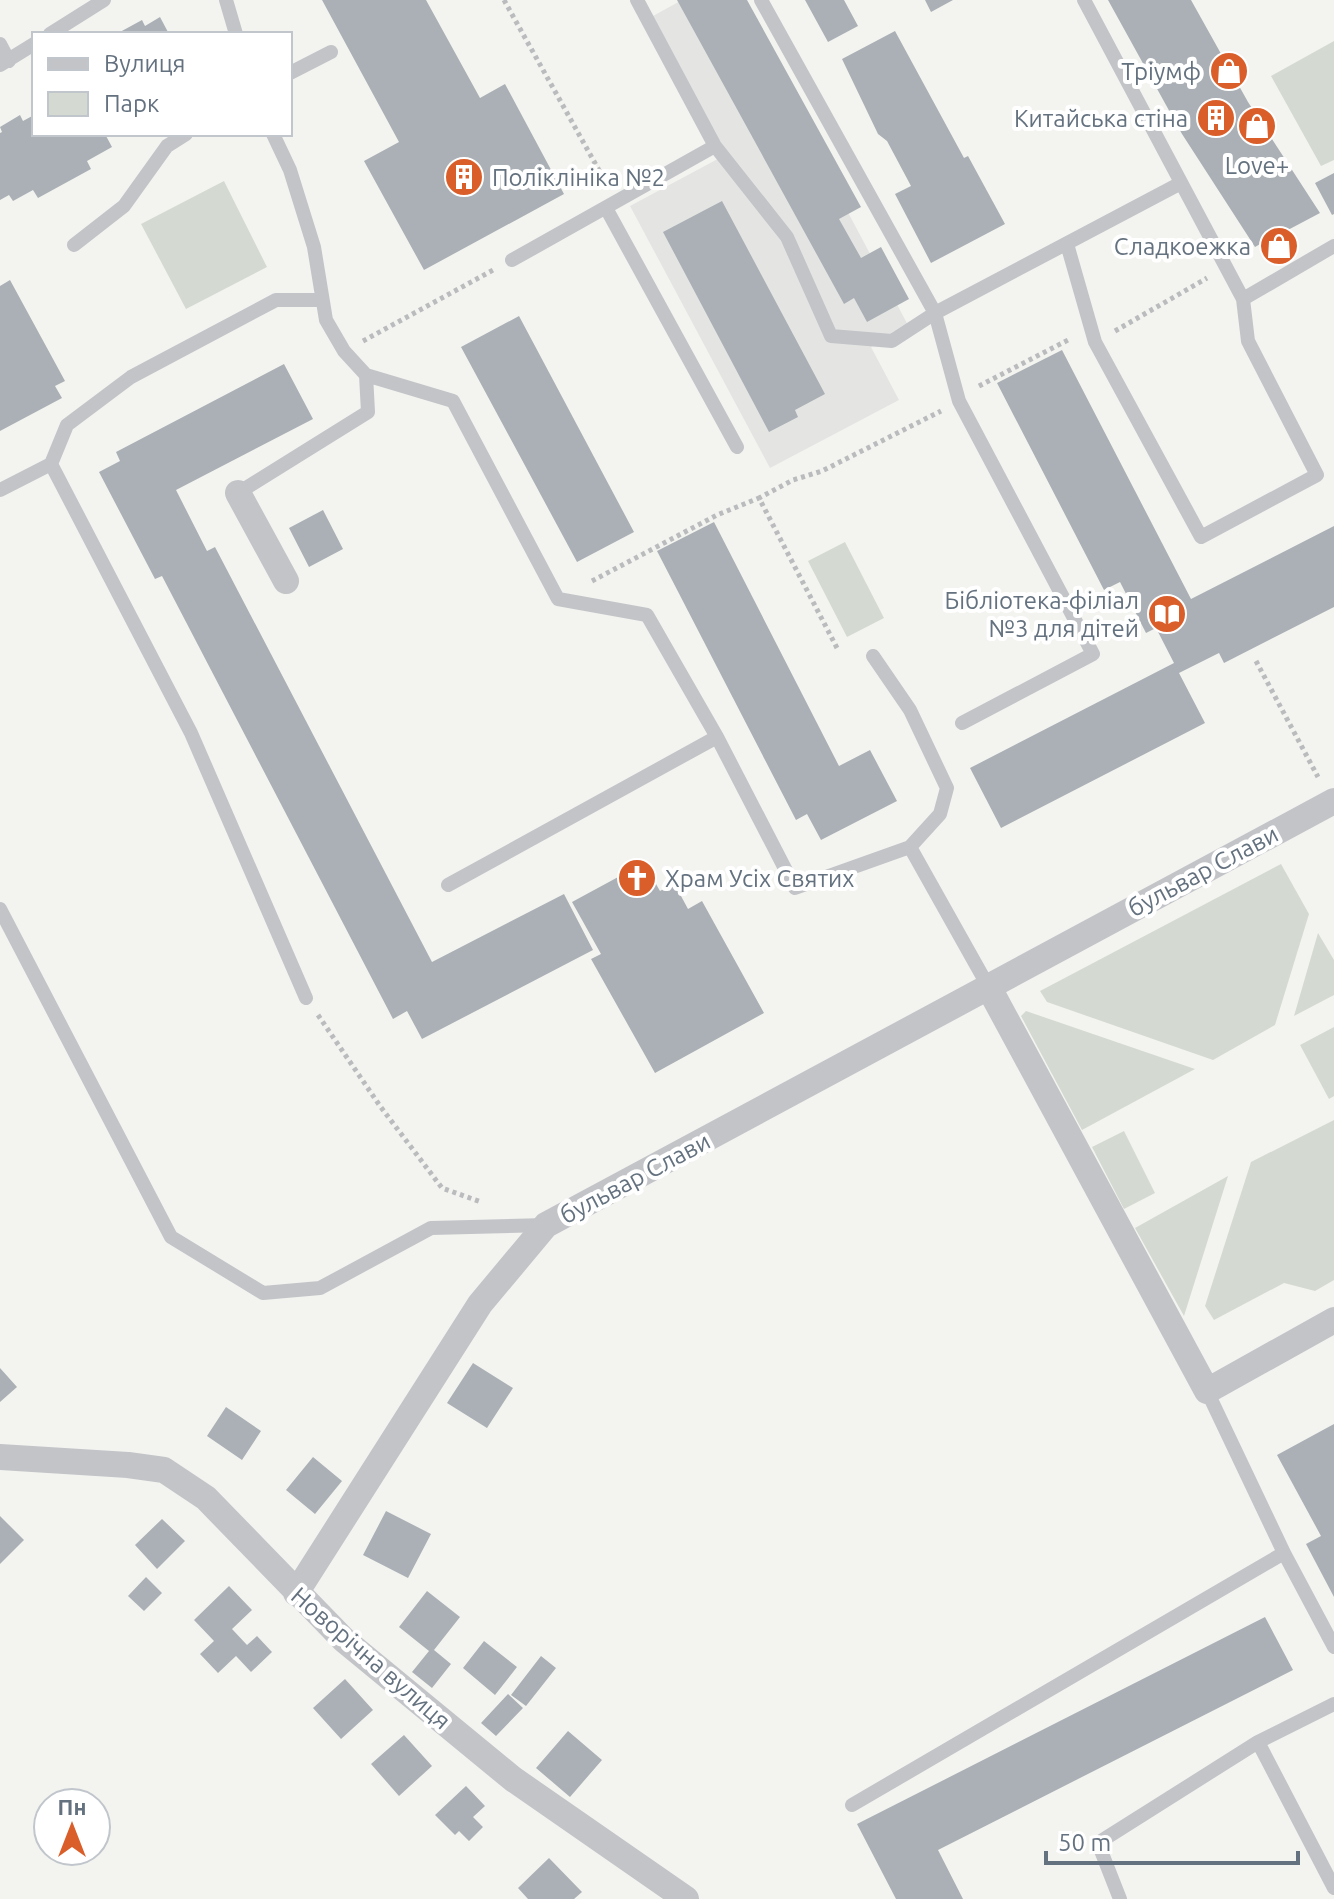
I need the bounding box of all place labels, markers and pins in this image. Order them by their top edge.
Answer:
shop icon: Тріумф [1208,50,1250,92]
place label: Тріумф [1121,58,1201,85]
building icon: Китайська стіна [1195,97,1237,139]
place label: Китайська стіна [1014,105,1188,132]
shop icon: Love+ [1236,105,1278,147]
place label: Love+ [1225,152,1289,179]
building icon: Поліклініка №2 [443,156,485,198]
place label: Поліклініка №2 [492,164,665,191]
shop icon: Сладкоежка [1258,225,1300,267]
place label: Сладкоежка [1114,233,1251,260]
place label: Бібліотека-філіал №3 для дітей [945,587,1139,642]
library icon: Бібліотека-філіал №3 для дітей [1146,593,1188,635]
church icon: Храм Усіх Святих [616,857,658,899]
place label: Храм Усіх Святих [665,865,854,892]

